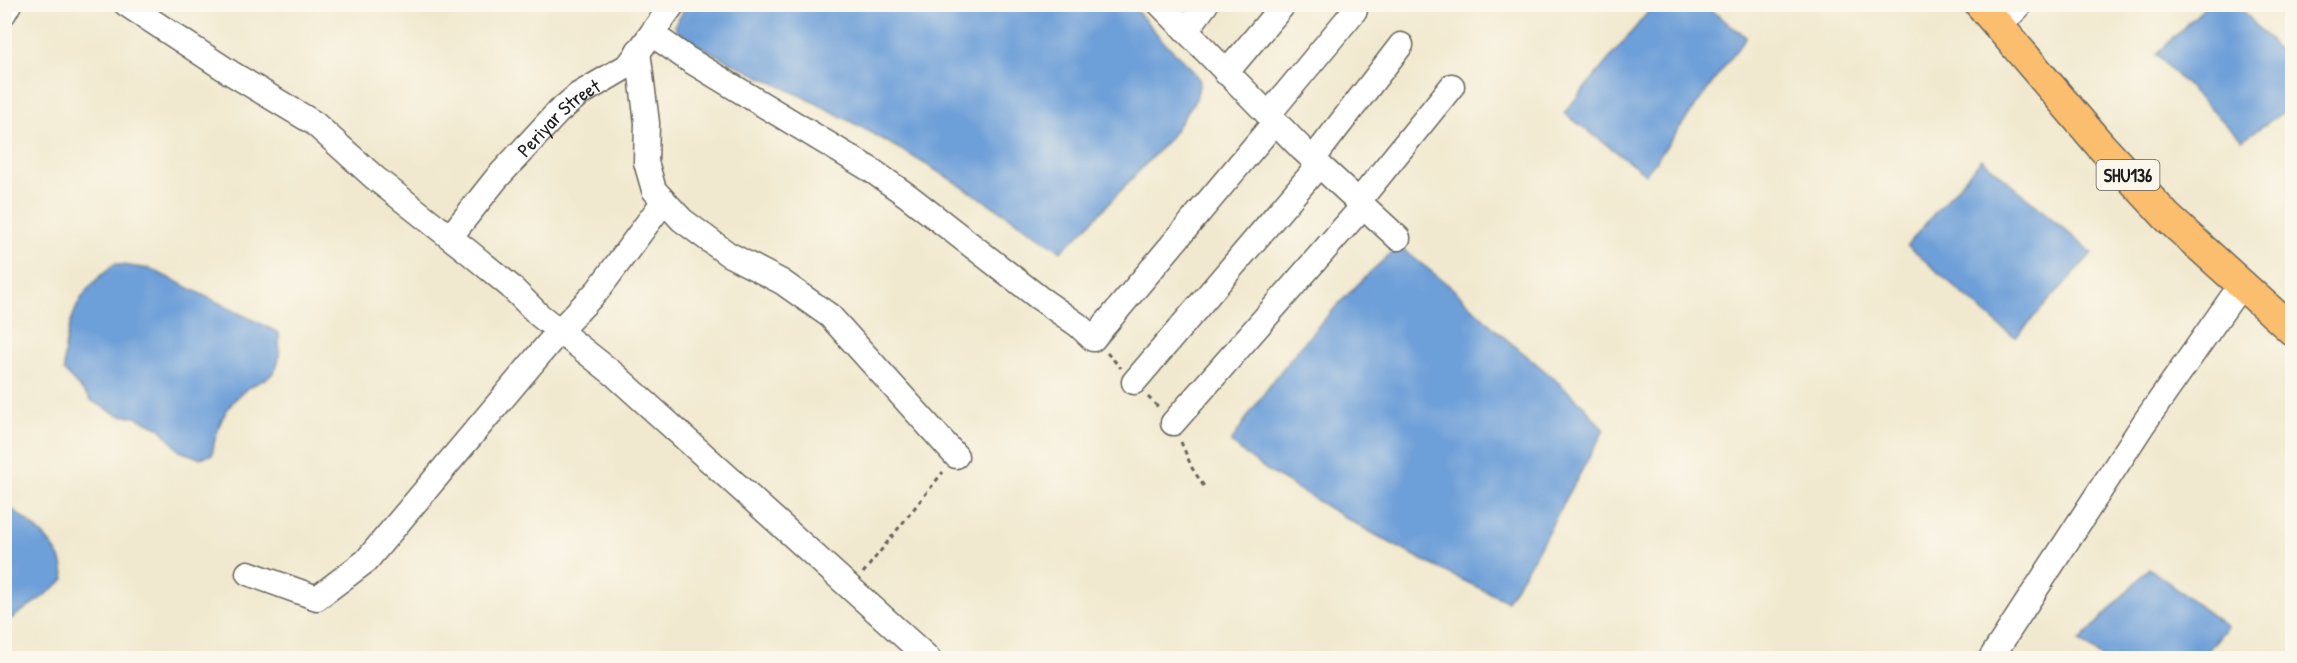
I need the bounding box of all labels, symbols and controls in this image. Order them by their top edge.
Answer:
street label: Periyar Street [510,71,606,162]
road number: SHU136 [2096,160,2160,190]

